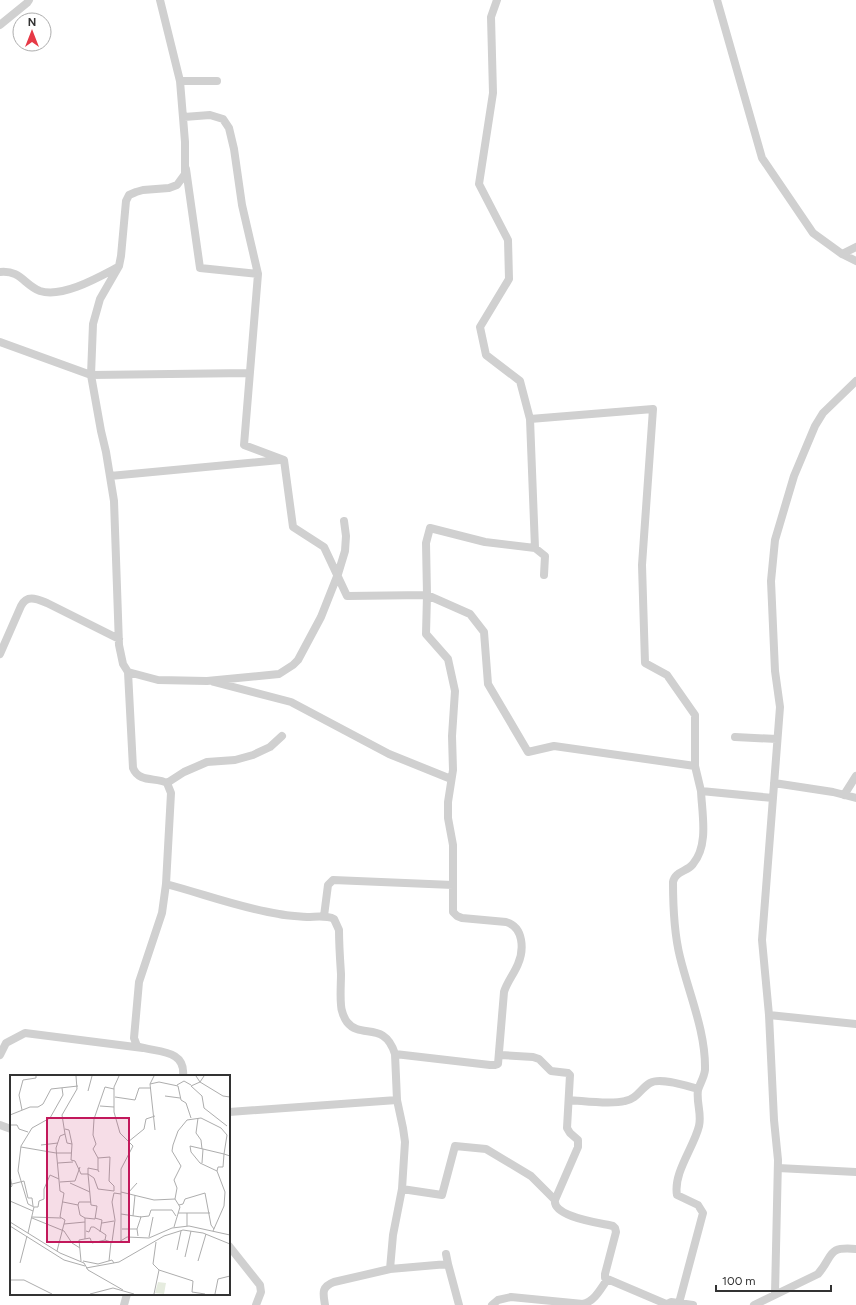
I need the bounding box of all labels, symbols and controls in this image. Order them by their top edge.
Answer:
north arrow [12,12,52,52]
text: N [28,16,36,29]
inset map [10,1075,230,1295]
scale bar [716,1267,831,1293]
text: 100 m [722,1274,756,1288]

